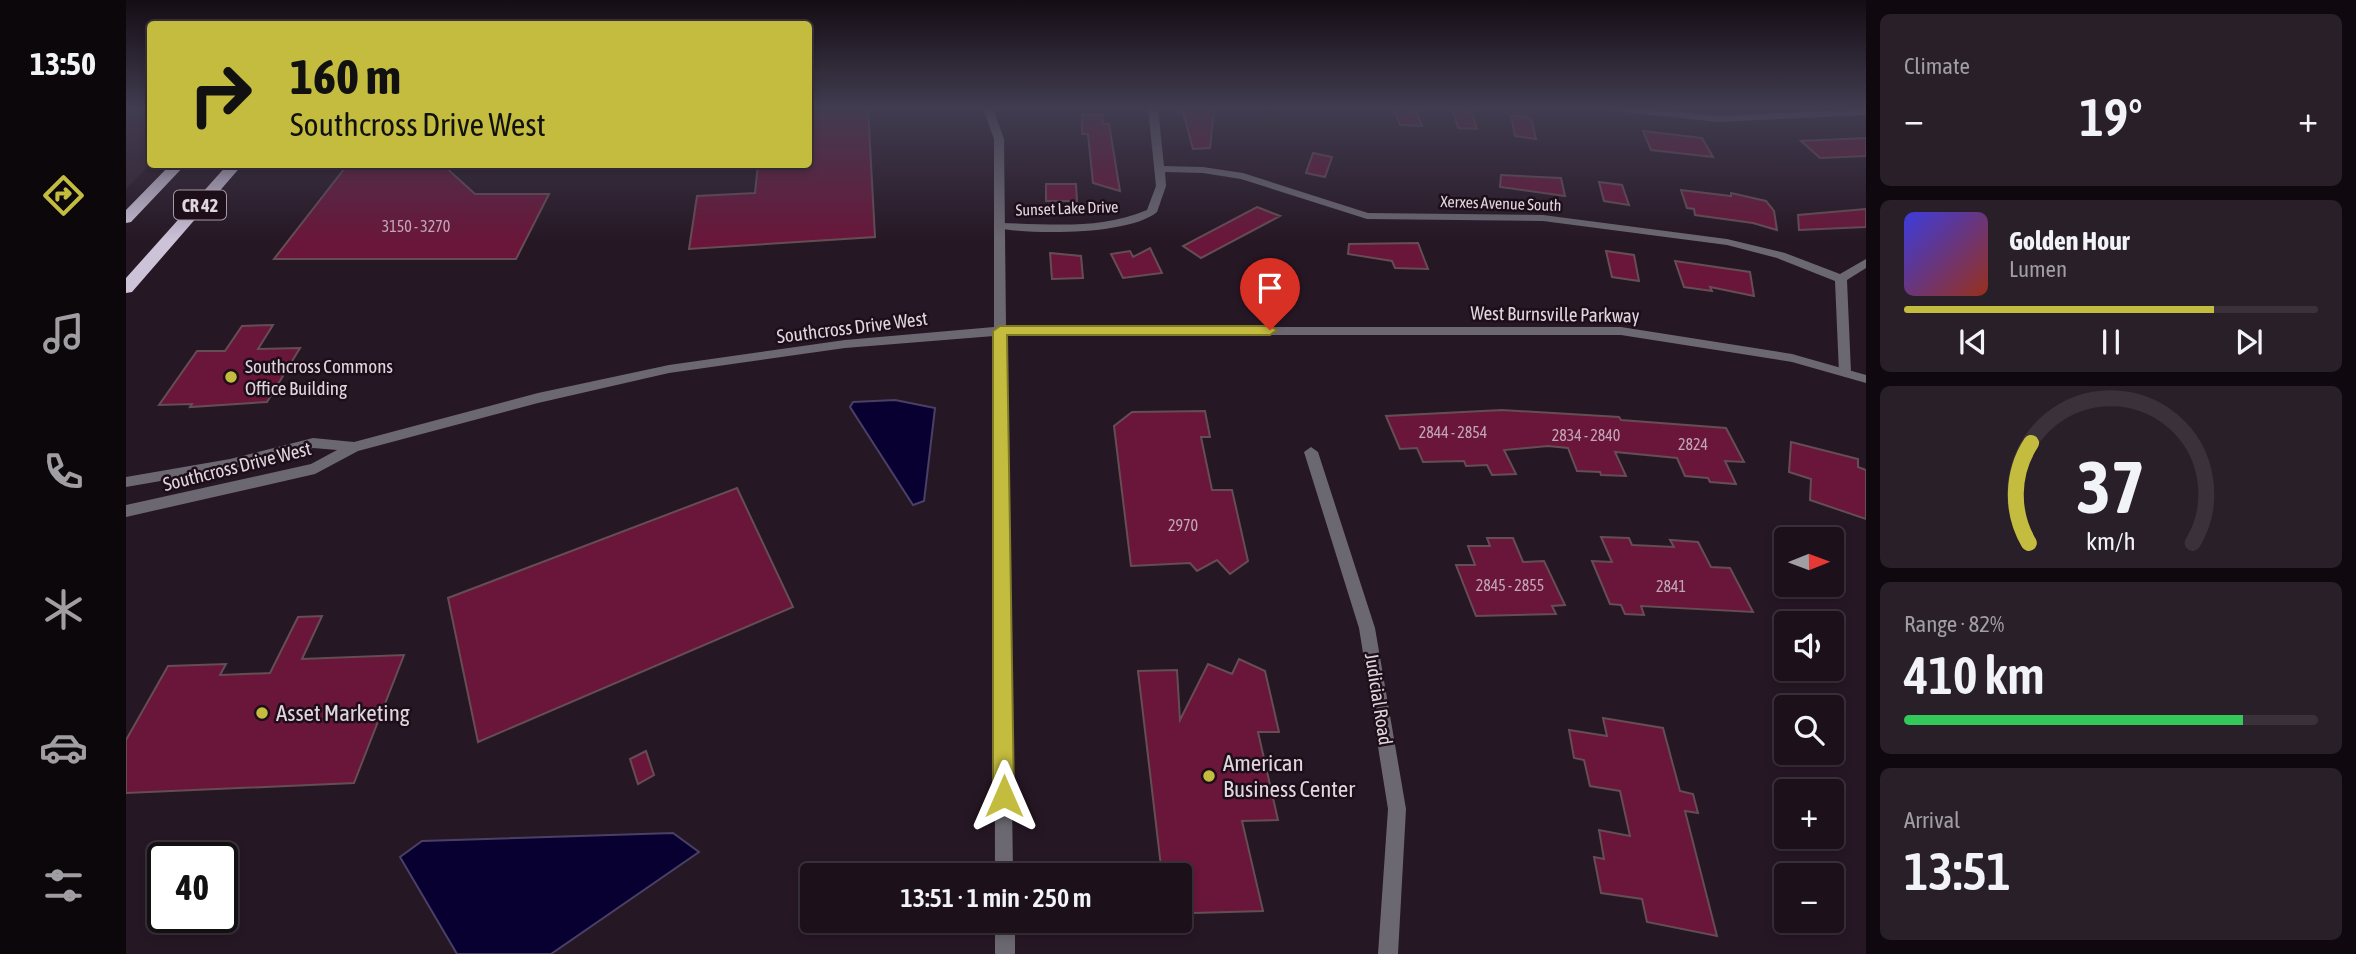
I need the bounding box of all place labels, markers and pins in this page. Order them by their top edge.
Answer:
pin [1240,258,1300,330]
place label: Southcross Commons Office Building [245,355,393,399]
marker: Southcross Commons Office Building [223,369,239,385]
place label: Asset Marketing [276,700,410,726]
marker: Asset Marketing [254,705,270,721]
place label: American Business Center [1223,750,1356,802]
marker: American Business Center [1201,768,1217,784]

